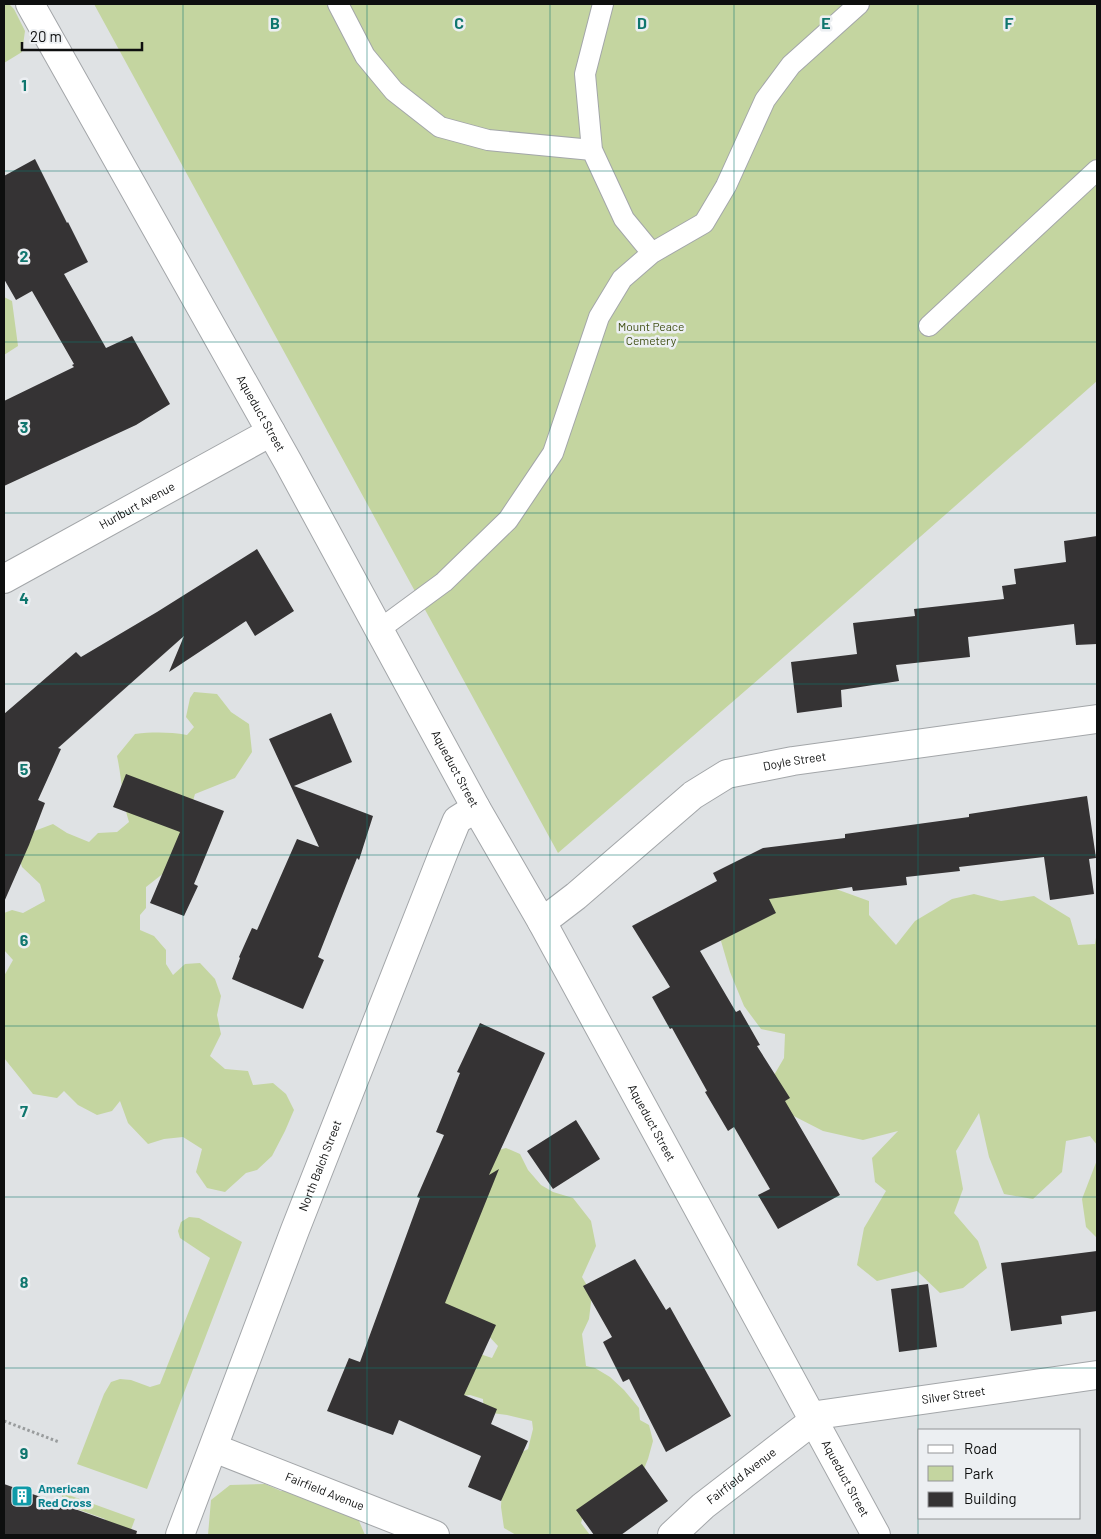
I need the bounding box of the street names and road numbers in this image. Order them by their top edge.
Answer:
street label: Aqueduct Street [235,372,289,454]
street label: Hurlburt Avenue [97,478,177,531]
street label: Aqueduct Street [429,728,482,809]
street label: Doyle Street [762,749,827,773]
street label: Aqueduct Street [626,1082,679,1163]
street label: North Balch Street [295,1118,344,1213]
street label: Silver Street [921,1383,986,1406]
street label: Aqueduct Street [820,1437,873,1519]
street label: Fairfield Avenue [703,1444,778,1507]
street label: Fairfield Avenue [284,1469,367,1513]

